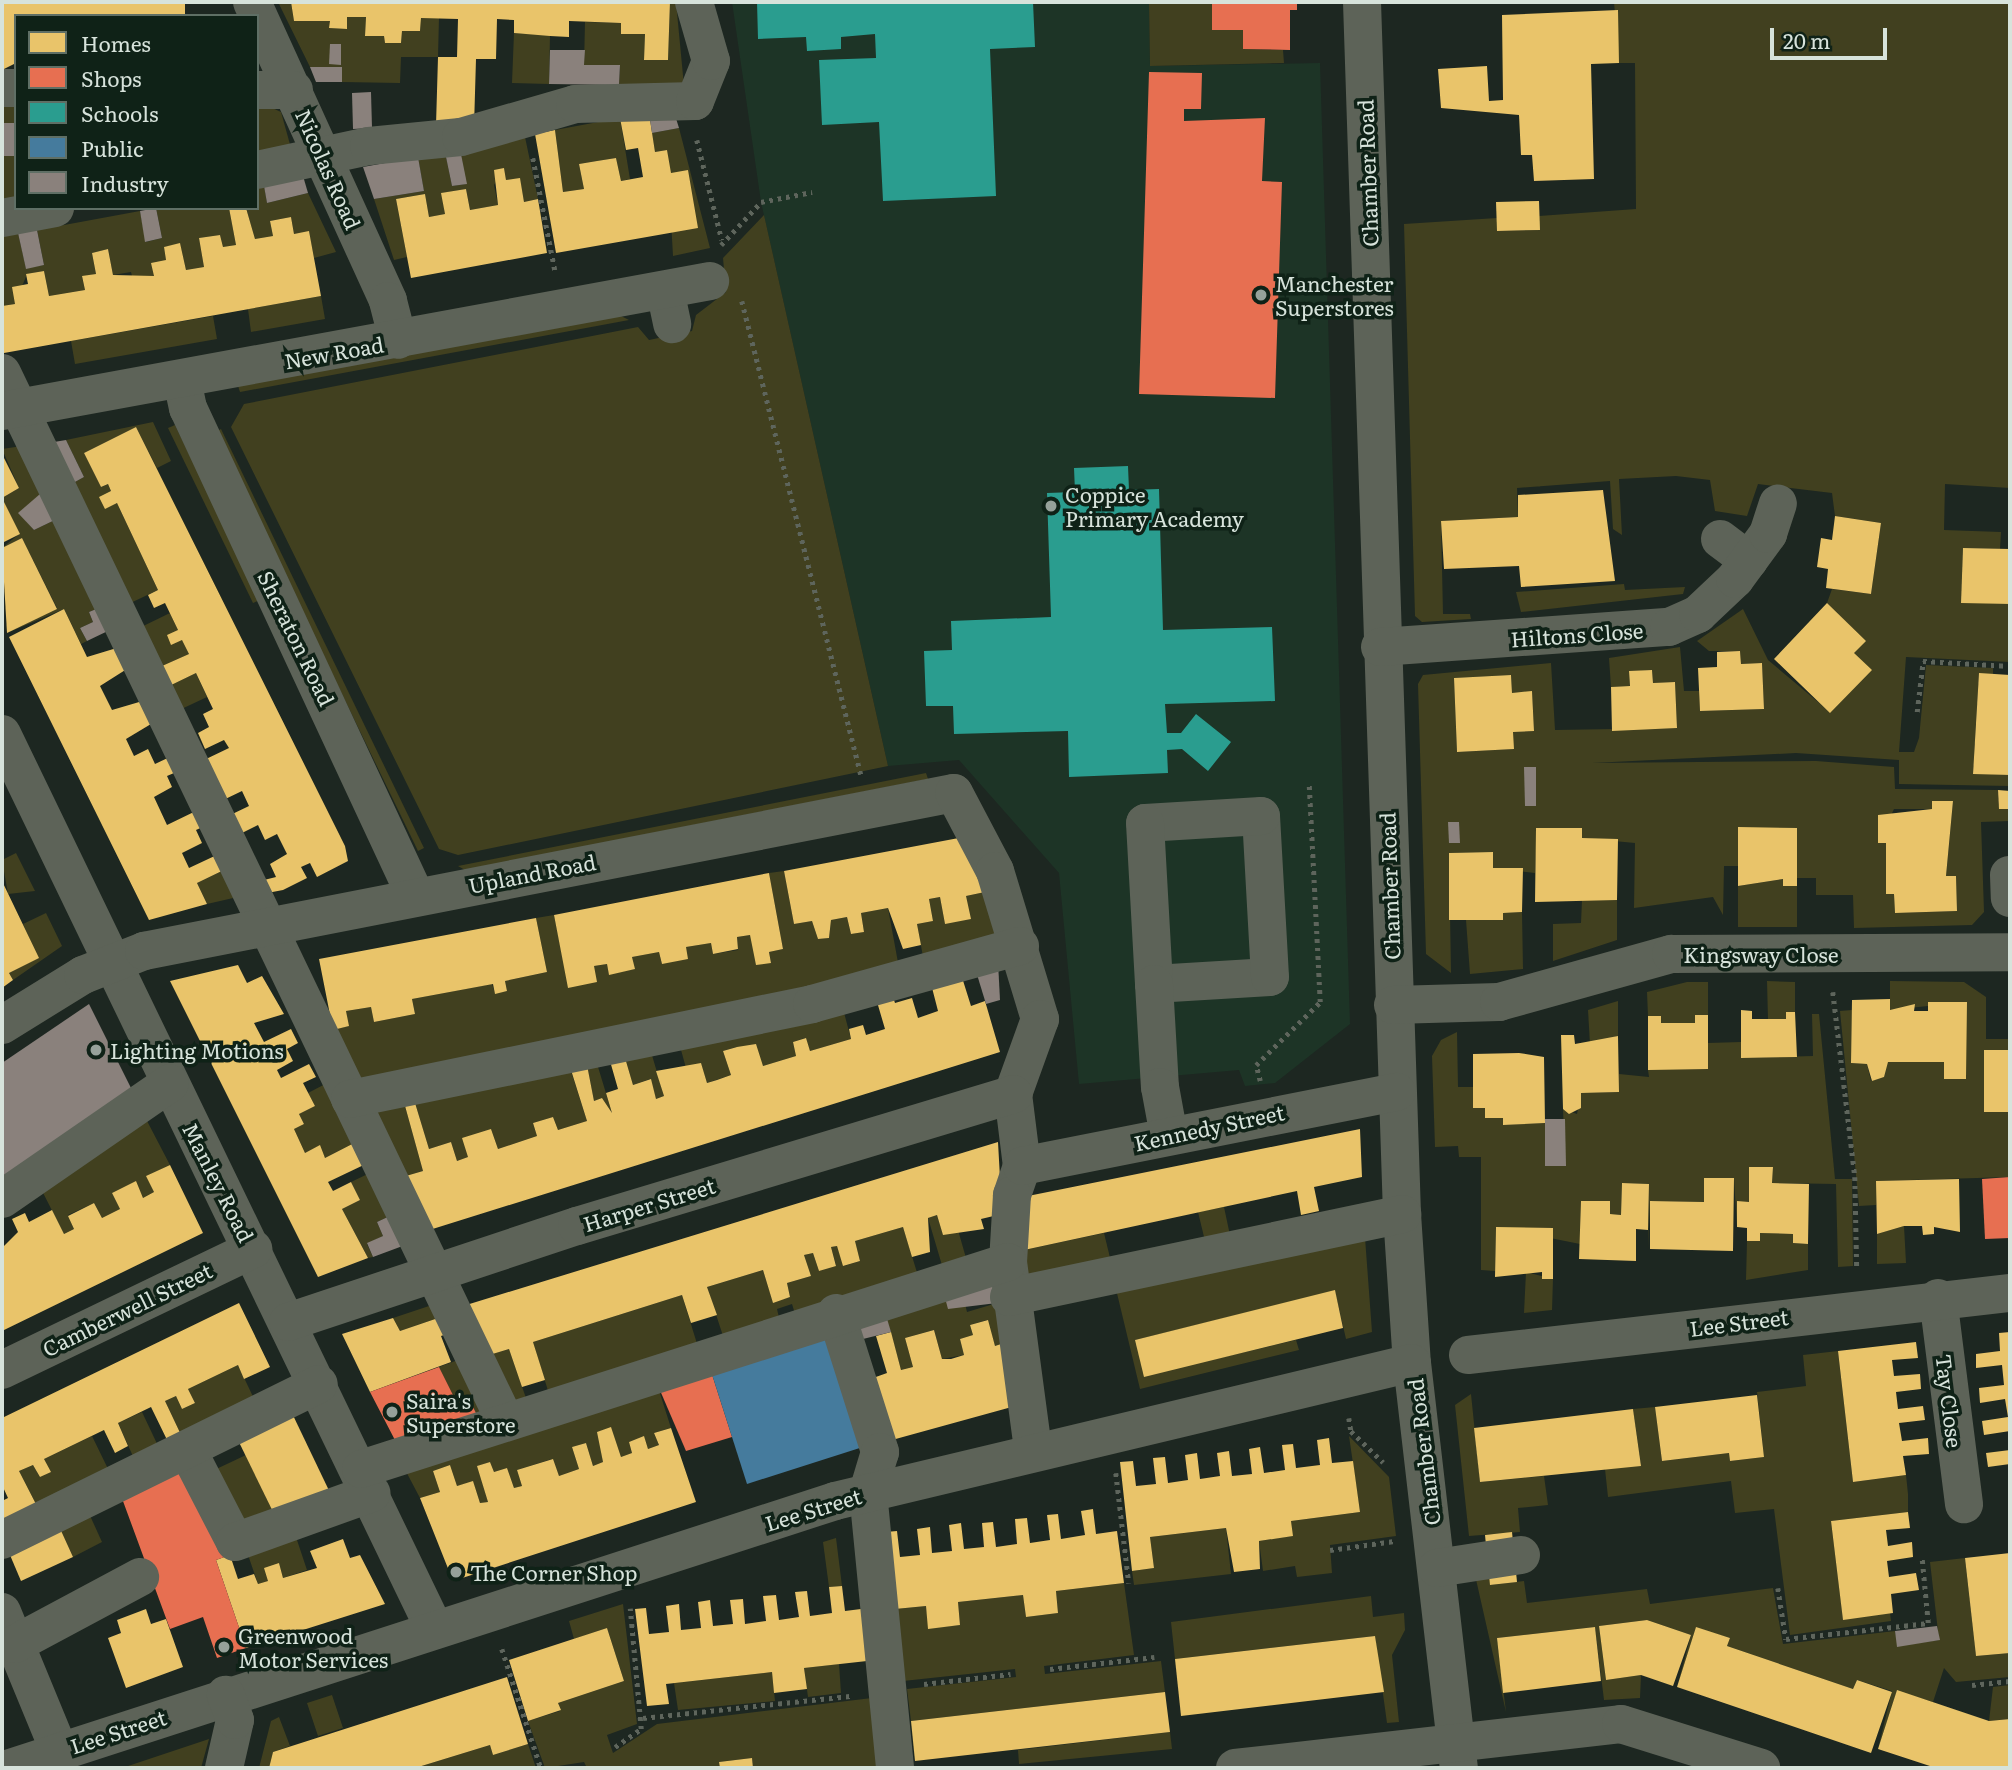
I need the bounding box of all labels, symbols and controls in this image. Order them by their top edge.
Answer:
legend [14,14,259,210]
scale bar [1774,14,1891,58]
text: 20 m [1783,24,1830,55]
text: Homes [81,27,151,58]
text: Shops [81,62,142,93]
text: Schools [81,97,159,128]
street label: Chamber Road [1352,99,1382,247]
street label: Nicolas Road [291,105,367,233]
text: Public [81,132,143,163]
text: Industry [81,167,169,198]
place label: Manchester Superstores [1275,270,1394,320]
marker: Manchester Superstores [1253,287,1269,303]
street label: New Road [282,331,386,373]
place label: Coppice Primary Academy [1065,481,1244,531]
marker: Coppice Primary Academy [1043,498,1059,514]
street label: Sheraton Road [253,566,341,710]
street label: Hiltons Close [1510,617,1644,651]
street label: Chamber Road [1374,812,1404,960]
street label: Upland Road [466,848,598,898]
street label: Kingsway Close [1683,941,1839,967]
place label: Lighting Motions [110,1037,284,1063]
marker: Lighting Motions [88,1042,104,1058]
street label: Kennedy Street [1132,1099,1286,1155]
street label: Manley Road [178,1118,260,1246]
street label: Harper Street [580,1172,718,1236]
street label: Camberwell Street [38,1257,216,1361]
street label: Lee Street [1688,1303,1790,1341]
street label: Tay Close [1932,1353,1968,1449]
street label: Chamber Road [1401,1377,1445,1527]
place label: Saira's Superstore [406,1387,516,1437]
marker: Saira's Superstore [384,1404,400,1420]
street label: Lee Street [762,1482,864,1536]
place label: The Corner Shop [470,1559,638,1585]
marker: The Corner Shop [448,1564,464,1580]
place label: Greenwood Motor Services [238,1622,388,1672]
marker: Greenwood Motor Services [216,1639,232,1655]
street label: Lee Street [67,1704,169,1758]

